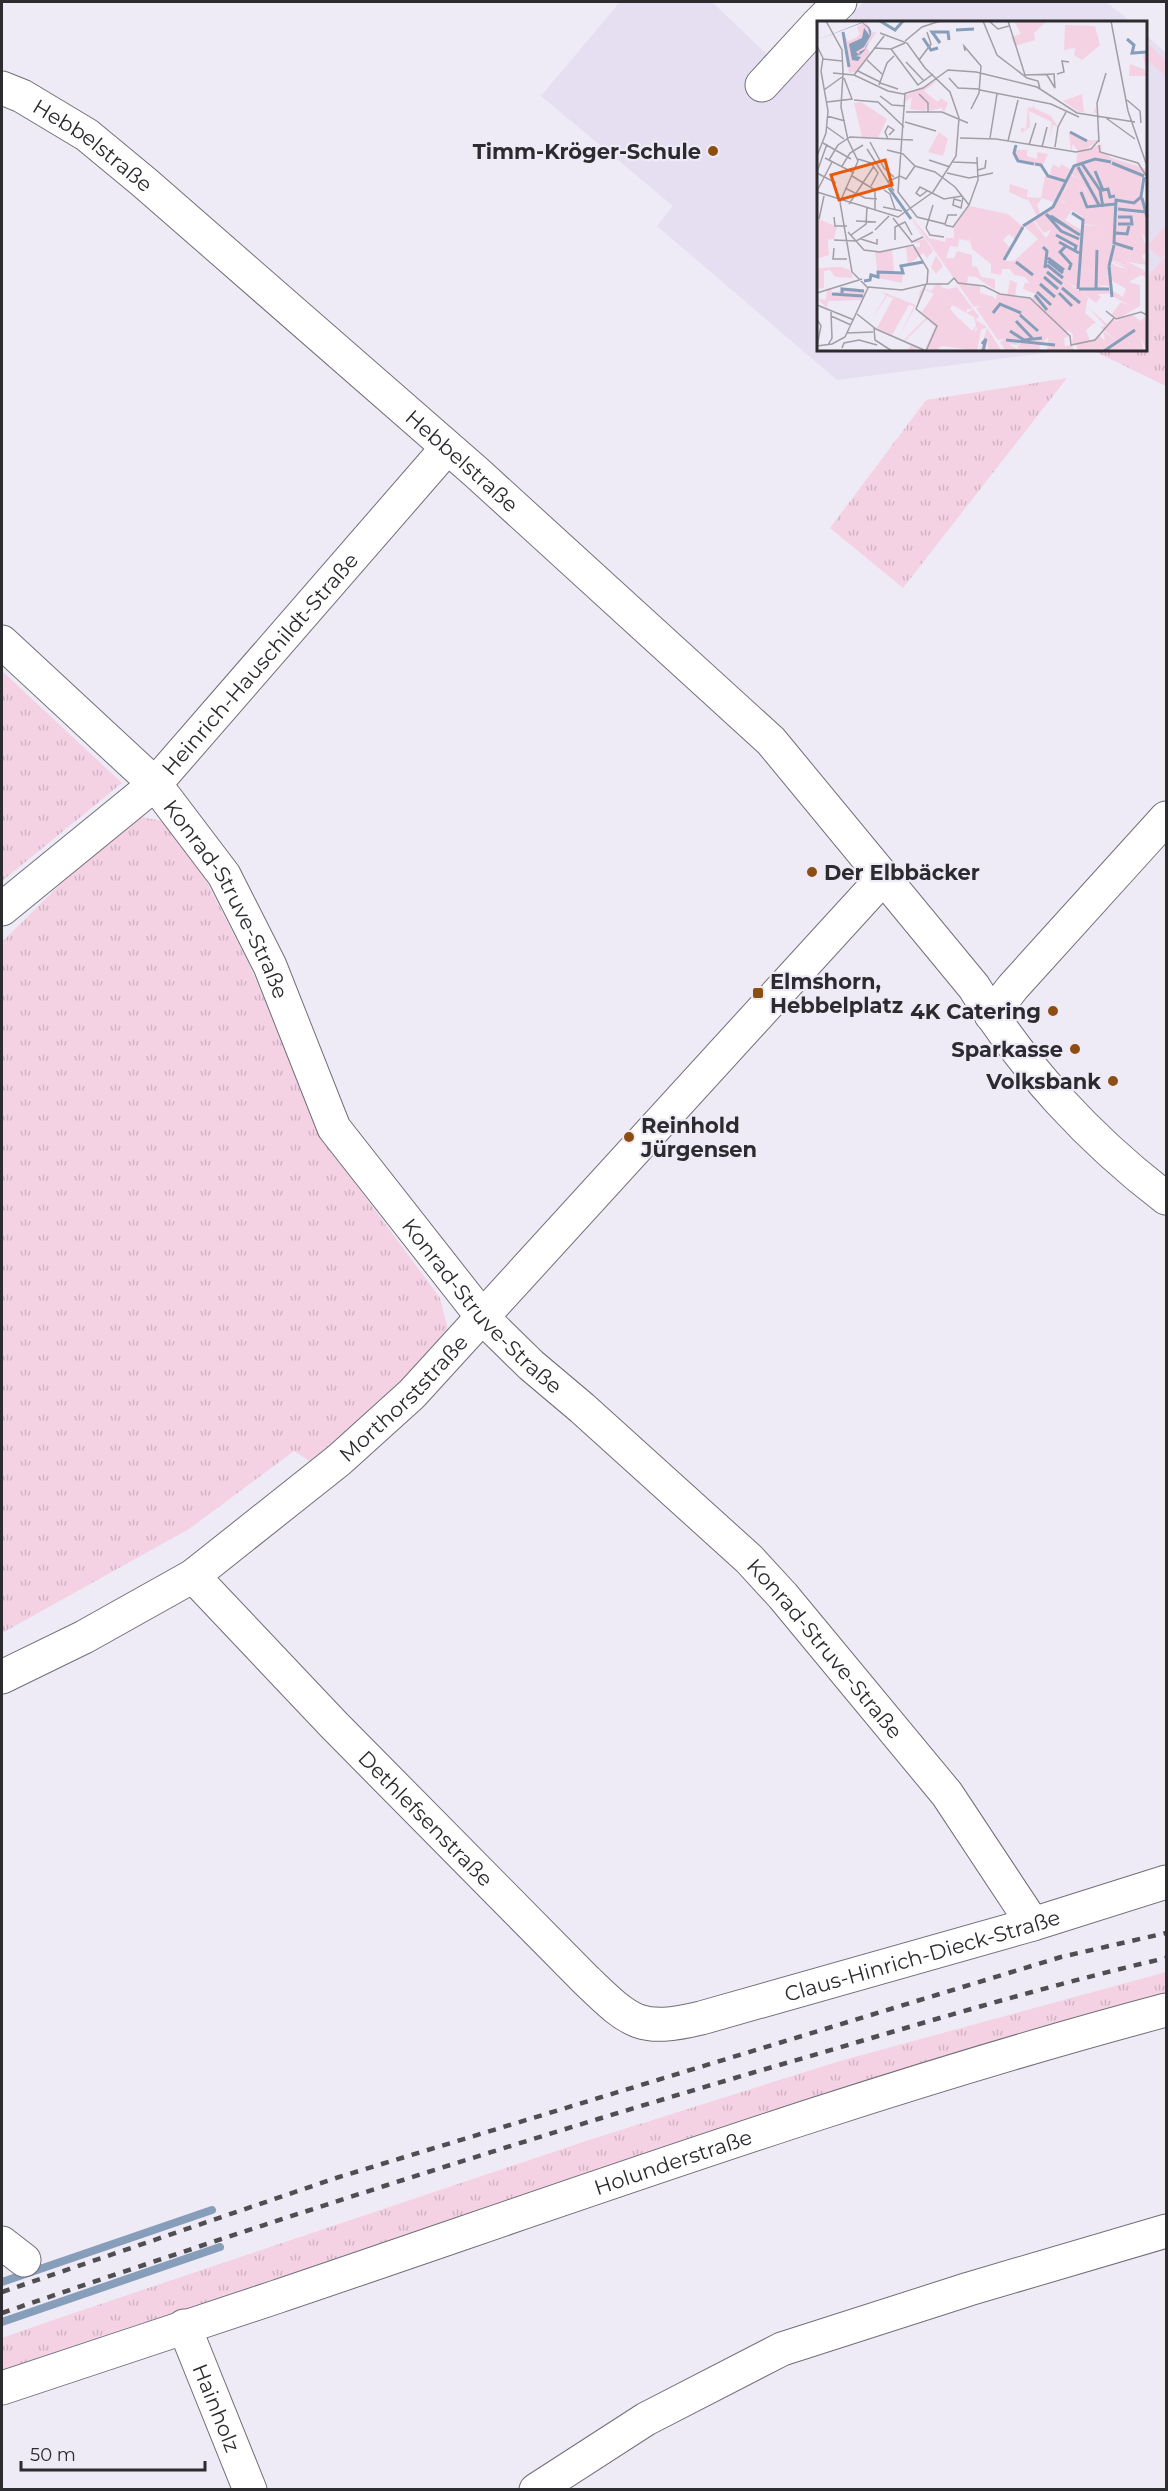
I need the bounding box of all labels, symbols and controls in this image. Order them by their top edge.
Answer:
inset map [817,21,1147,351]
street label: Hebbelstraße [29,93,158,197]
place label: Timm-Kröger-Schule [473,139,701,164]
marker: Timm-Kröger-Schule [706,144,720,158]
street label: Hebbelstraße [401,404,524,517]
street label: Heinrich-Hauschildt-Straße [156,547,363,780]
street label: Konrad-Struve-Straße [159,794,294,1002]
place label: Der Elbbäcker [824,860,980,885]
marker: Der Elbbäcker [805,865,819,879]
place label: Elmshorn, Hebbelplatz [770,969,903,1018]
marker: Elmshorn, Hebbelplatz [751,986,765,1000]
place label: 4K Catering [910,999,1041,1024]
marker: 4K Catering [1046,1004,1060,1018]
place label: Sparkasse [951,1037,1063,1062]
marker: Sparkasse [1068,1042,1082,1056]
place label: Volksbank [985,1069,1101,1094]
marker: Volksbank [1106,1074,1120,1088]
place label: Reinhold Jürgensen [640,1113,757,1162]
marker: Reinhold Jürgensen [622,1130,636,1144]
street label: Konrad-Struve-Straße [397,1213,567,1398]
street label: Morthorststraße [334,1329,473,1467]
street label: Konrad-Struve-Straße [742,1553,908,1743]
street label: Dethlefsenstraße [354,1745,498,1891]
street label: Claus-Hinrich-Dieck-Straße [781,1904,1063,2006]
street label: Holunderstraße [591,2124,755,2200]
street label: Hainholz [188,2360,246,2455]
scale bar [21,2434,206,2472]
text: 50 m [30,2444,76,2466]

